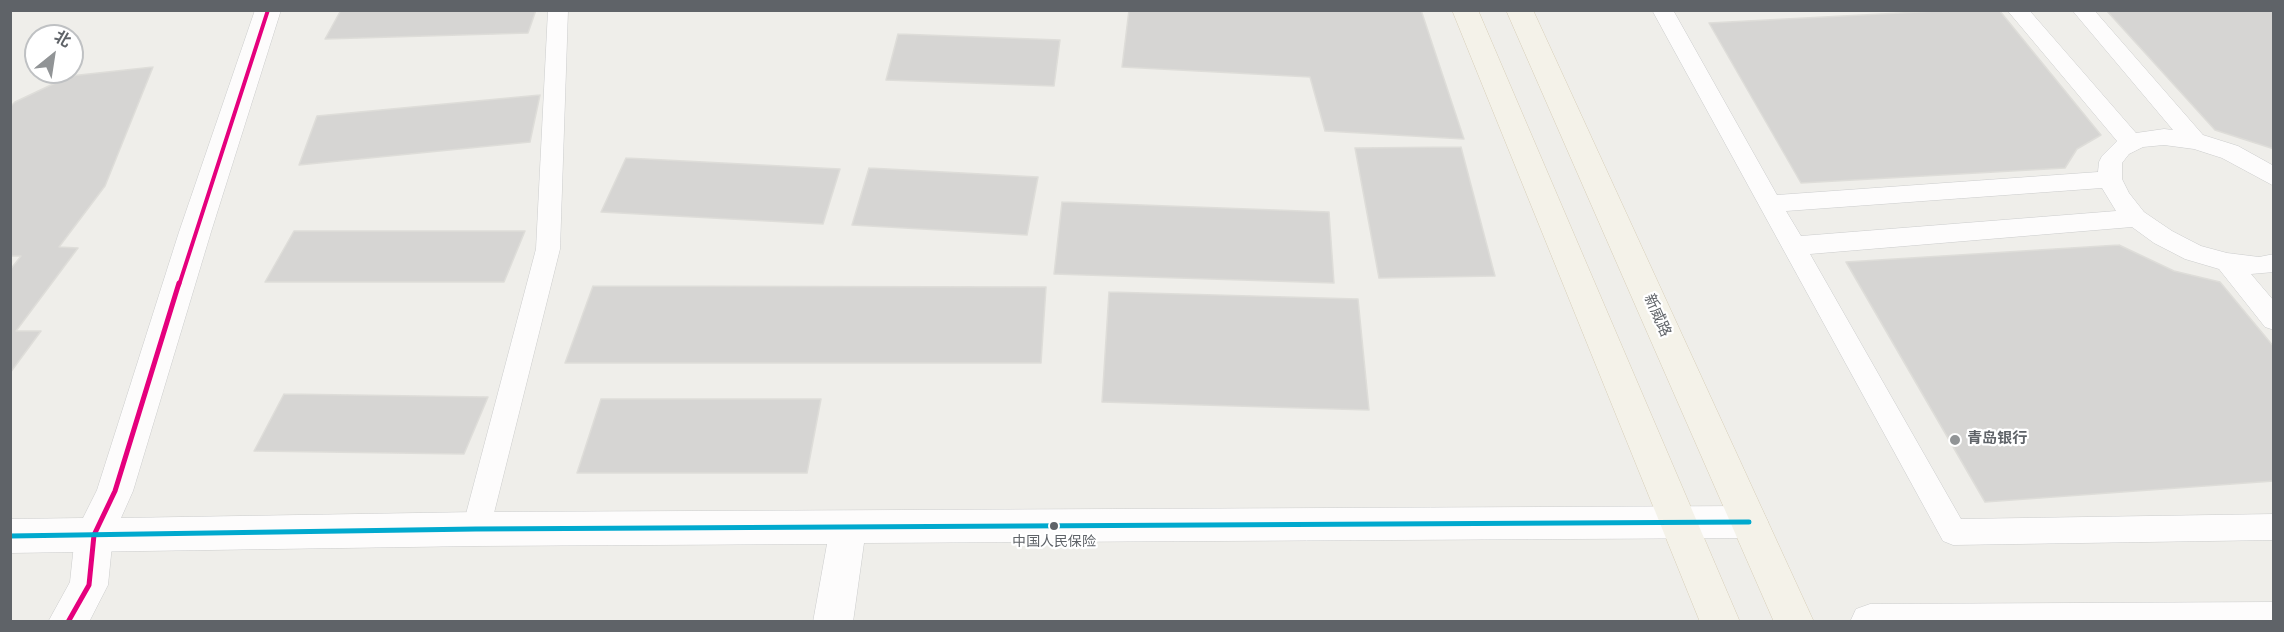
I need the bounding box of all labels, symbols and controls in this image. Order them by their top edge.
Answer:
north arrow [24,24,84,84]
text: 北 [50,27,74,53]
street label: 新威路 [1639,292,1673,340]
place label: 青岛银行 [1967,431,2027,449]
marker: 青岛银行 [1948,433,1962,447]
marker: 中国人民保险 [1048,520,1060,532]
place label: 中国人民保险 [1012,535,1096,551]

